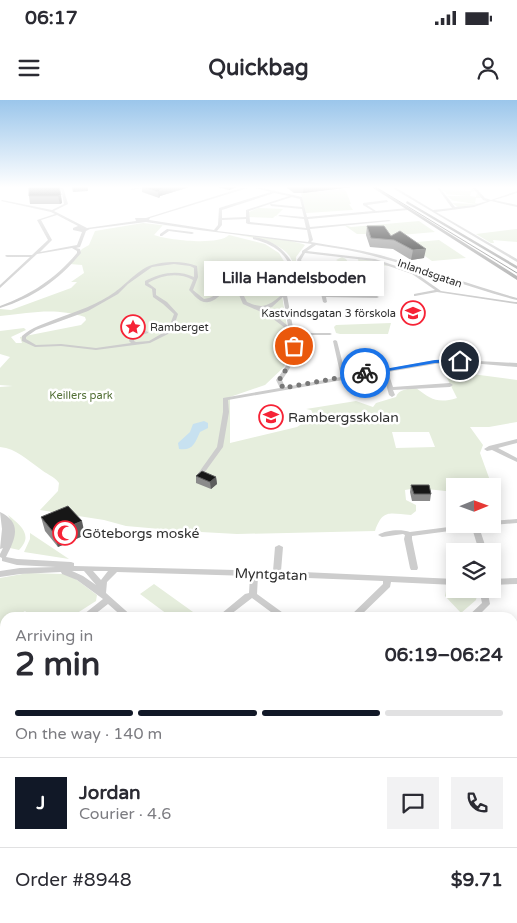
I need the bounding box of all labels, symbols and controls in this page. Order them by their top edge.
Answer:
text: 06:17 [25,7,78,29]
icon: menu [15,54,43,82]
icon: person [474,54,502,82]
text: Quickbag [208,55,309,81]
street label: Inlandsgatan [396,256,464,291]
callout: Lilla Handelsboden [204,261,384,296]
text: Lilla Handelsboden [222,268,366,288]
school or university icon: Kastvindsgatan 3 förskola [400,300,426,326]
place label: Kastvindsgatan 3 förskola [261,307,396,320]
place icon: Ramberget [120,314,146,340]
place label: Ramberget [150,321,209,334]
pin [273,325,315,367]
icon: bag [280,332,308,360]
pin [439,340,481,382]
icon: home [446,347,474,375]
courier [340,348,390,398]
icon: bike [351,359,379,387]
park label: Keillers park [49,389,113,402]
school or university icon: Rambergsskolan [258,404,284,430]
place label: Rambergsskolan [288,409,399,426]
north arrow [446,478,501,532]
map controls [446,478,501,598]
mosque icon: Göteborgs moské [52,520,78,546]
place label: Göteborgs moské [82,525,200,542]
button: layers [446,543,501,598]
street label: Myntgatan [234,565,308,584]
text: Arriving in [15,626,93,646]
text: 06:19–06:24 [385,644,503,666]
text: 2 min [15,646,100,684]
text: On the way · 140 m [15,724,162,744]
button: chat [387,777,439,829]
button: phone [451,777,503,829]
text: Jordan [79,782,141,804]
text: J [37,792,45,814]
text: Courier · 4.6 [79,804,171,824]
text: Order #8948 [15,869,132,891]
text: $9.71 [451,869,503,891]

